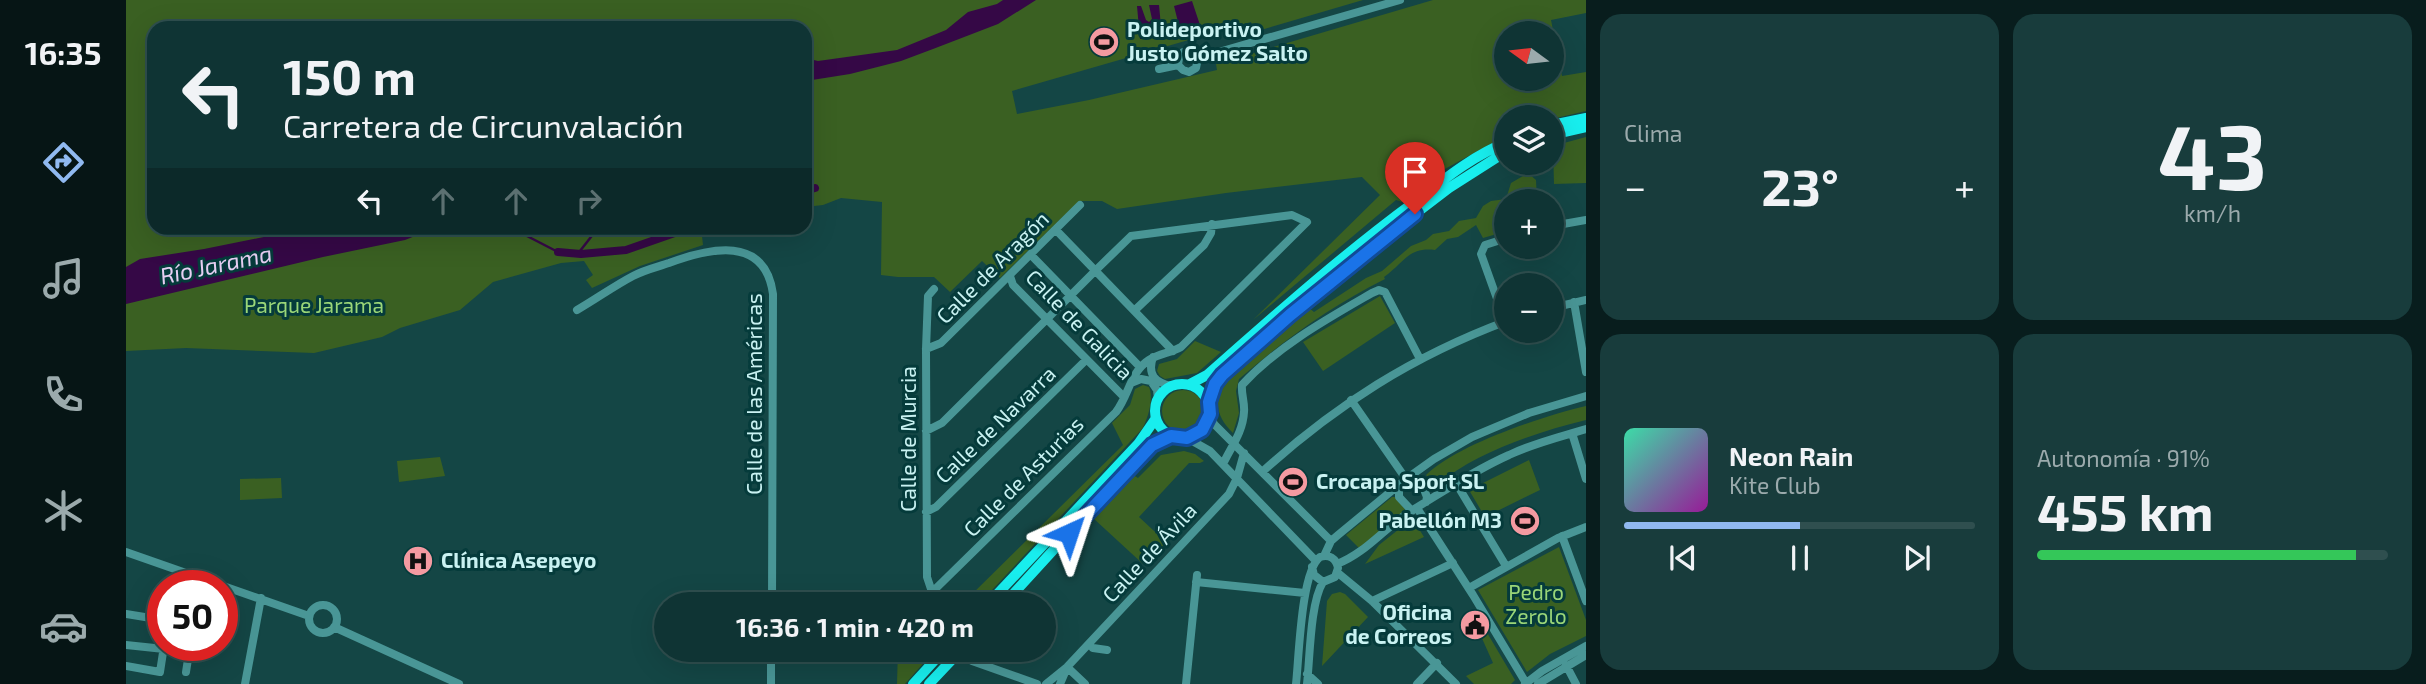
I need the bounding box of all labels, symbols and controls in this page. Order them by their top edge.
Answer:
place label: Polideportivo Justo Gómez Salto [1127,16,1308,65]
north arrow [1494,21,1564,91]
map controls [1494,21,1564,343]
sports icon: Polideportivo Justo Gómez Salto [1087,25,1121,59]
text: 16:35 [25,33,101,71]
text: 150 m [283,46,416,105]
icon: left [168,49,259,140]
text: 43 [2158,99,2267,208]
button: layers [1494,105,1564,175]
text: Carretera de Circunvalación [283,106,684,144]
text: Clima [1624,119,1682,147]
icon: directions [39,138,88,187]
pin [1385,142,1445,214]
icon: arrive [1396,153,1434,191]
text: 23° [1761,154,1839,216]
text: − [1624,163,1646,209]
text: + [1954,163,1975,209]
icon: left [351,182,389,220]
icon: ahead [424,182,462,220]
icon: ahead [497,182,535,220]
icon: right [570,182,608,220]
button: + [1494,189,1564,259]
text: km/h [2184,199,2241,227]
street label: Calle de Aragón [931,206,1053,328]
water label: Río Jarama [157,238,274,290]
icon: music [39,254,88,303]
street label: Calle de Galicia [1021,264,1139,384]
button: − [1494,273,1564,343]
park label: Parque Jarama [244,292,384,317]
street label: Calle de las Américas [741,293,766,495]
street label: Calle de Navarra [930,360,1060,488]
street label: Calle de Murcia [895,366,920,512]
icon: phone [39,370,88,419]
street label: Calle de Asturias [958,411,1088,541]
text: Neon Rain [1729,440,1853,471]
text: Autonomía · 91% [2037,444,2210,472]
sports icon: Crocapa Sport SL [1276,465,1310,499]
place label: Crocapa Sport SL [1316,468,1484,493]
text: Kite Club [1729,471,1821,499]
text: 455 km [2037,479,2214,541]
icon: climate [39,486,88,535]
position arrow [1032,496,1106,570]
street label: Calle de Ávila [1097,497,1201,607]
sports icon: Pabellón M3 [1508,504,1542,538]
place label: Pabellón M3 [1378,507,1502,532]
icon: previous [1664,539,1702,577]
icon: pause [1781,539,1819,577]
icon: next [1898,539,1936,577]
hospital icon: Clínica Asepeyo [401,544,435,578]
place label: Clínica Asepeyo [441,547,596,573]
speed limit sign: 50 [147,570,238,661]
park label: Pedro Zerolo [1505,579,1567,628]
place label: Oficina de Correos [1345,599,1452,648]
icon: car [39,602,88,651]
public building icon: Oficina de Correos [1458,608,1492,642]
text: 16:36 · 1 min · 420 m [736,611,974,642]

